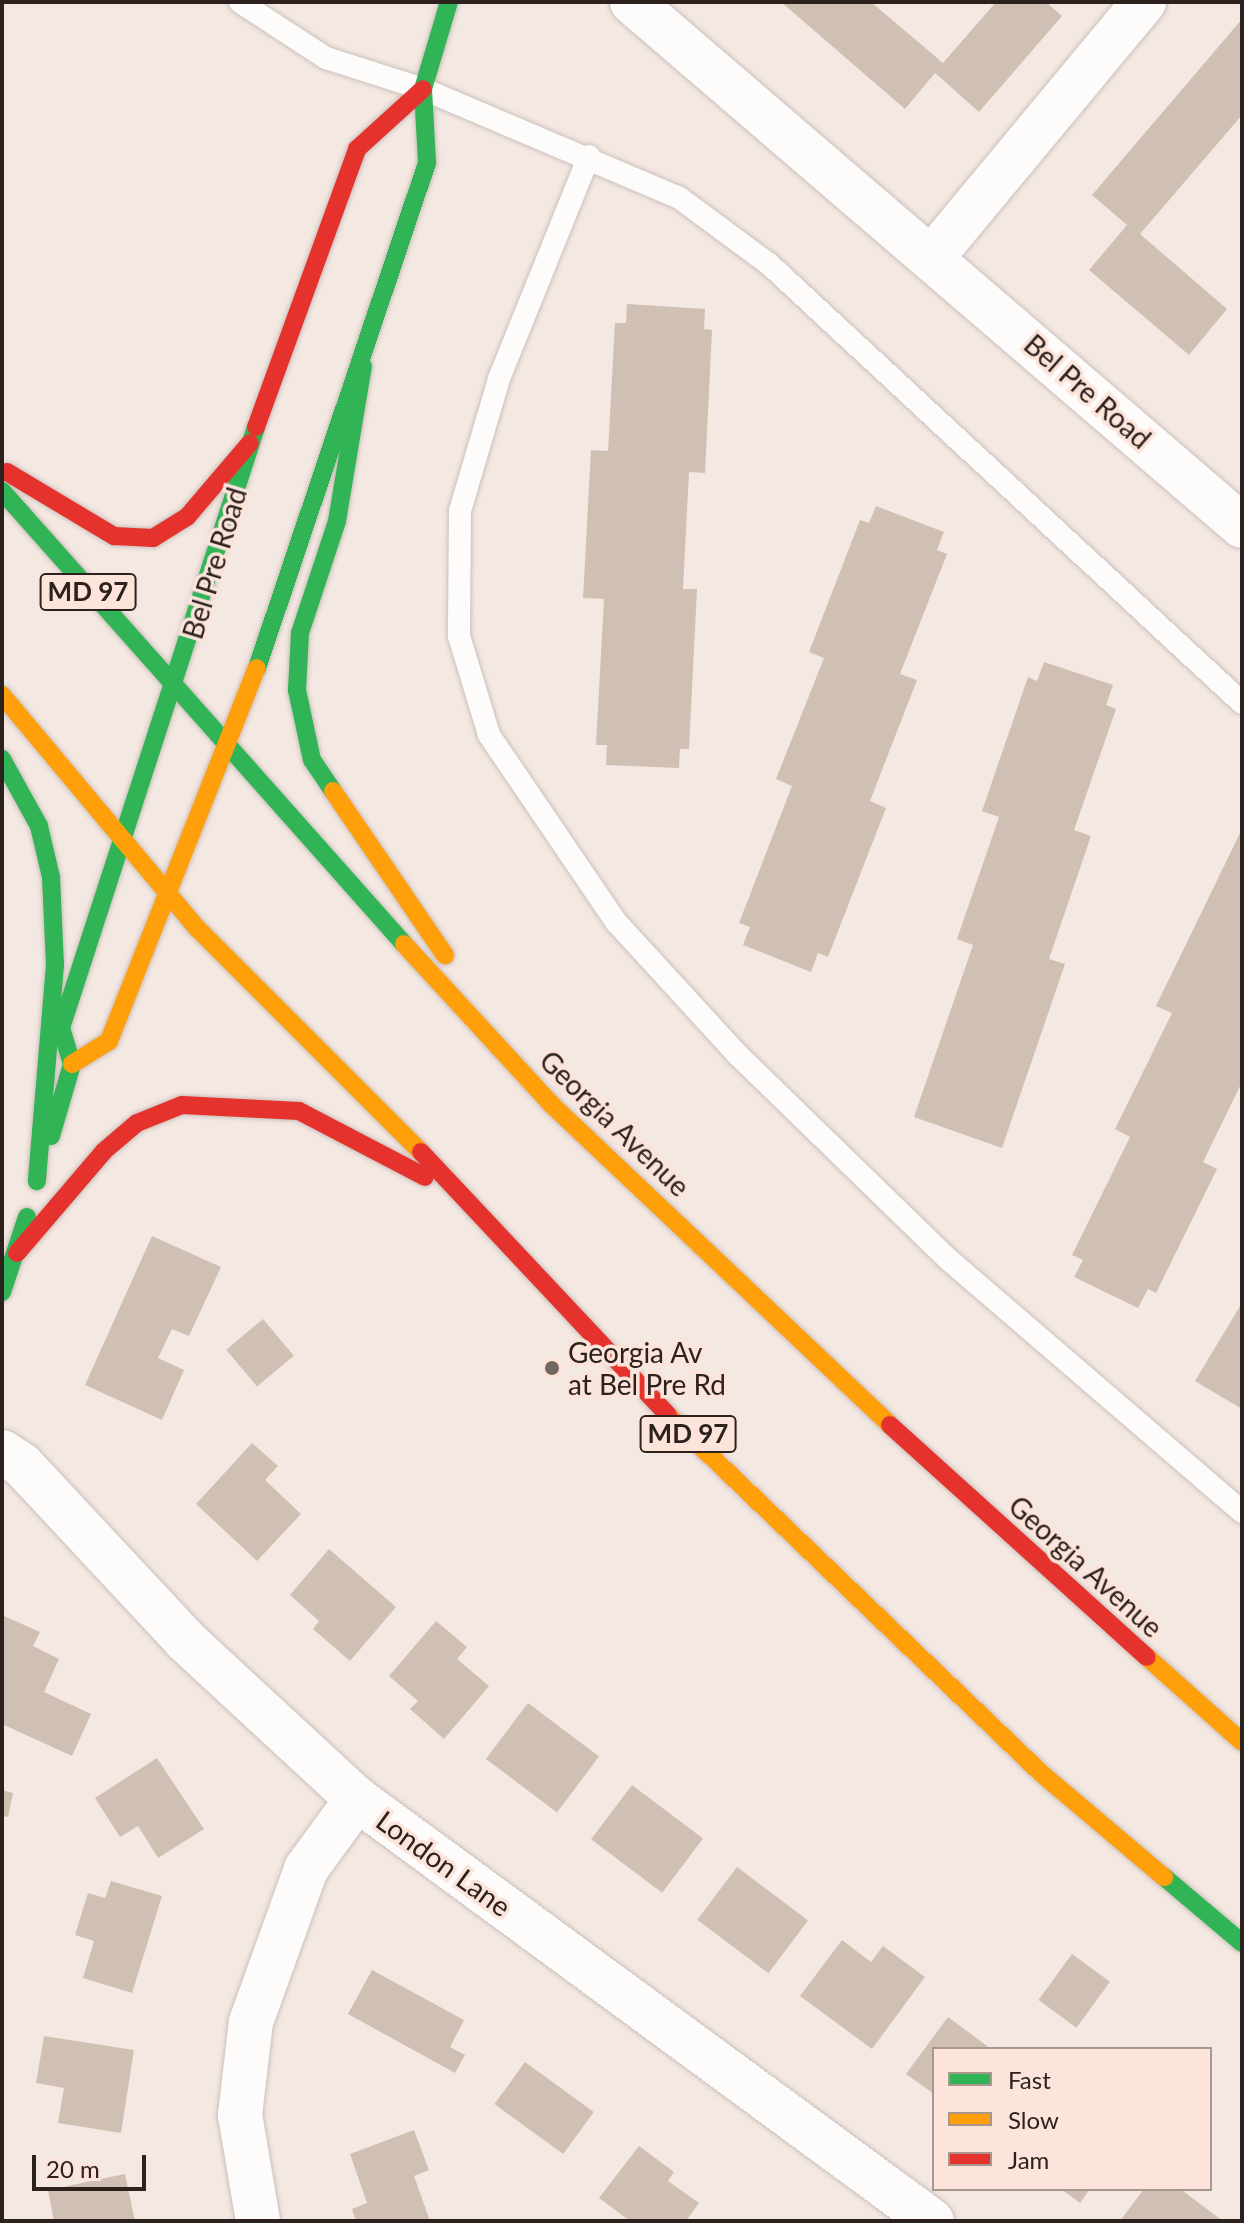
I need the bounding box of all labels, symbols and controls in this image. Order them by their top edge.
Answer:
street label: Bel Pre Road [1018,327,1158,455]
street label: Bel Pre Road [175,483,253,643]
road number: MD 97 [38,570,138,614]
street label: Georgia Avenue [533,1043,697,1203]
place label: Georgia Av at Bel Pre Rd [568,1335,726,1401]
marker: Georgia Av at Bel Pre Rd [543,1359,561,1377]
road number: MD 97 [638,1412,738,1456]
street label: Georgia Avenue [1002,1488,1170,1644]
street label: London Lane [370,1803,518,1923]
legend [932,2047,1212,2191]
text: Fast [1008,2065,1051,2094]
text: Slow [1008,2105,1059,2134]
scale bar [36,2139,150,2189]
text: Jam [1008,2145,1049,2174]
text: 20 m [46,2154,100,2183]

